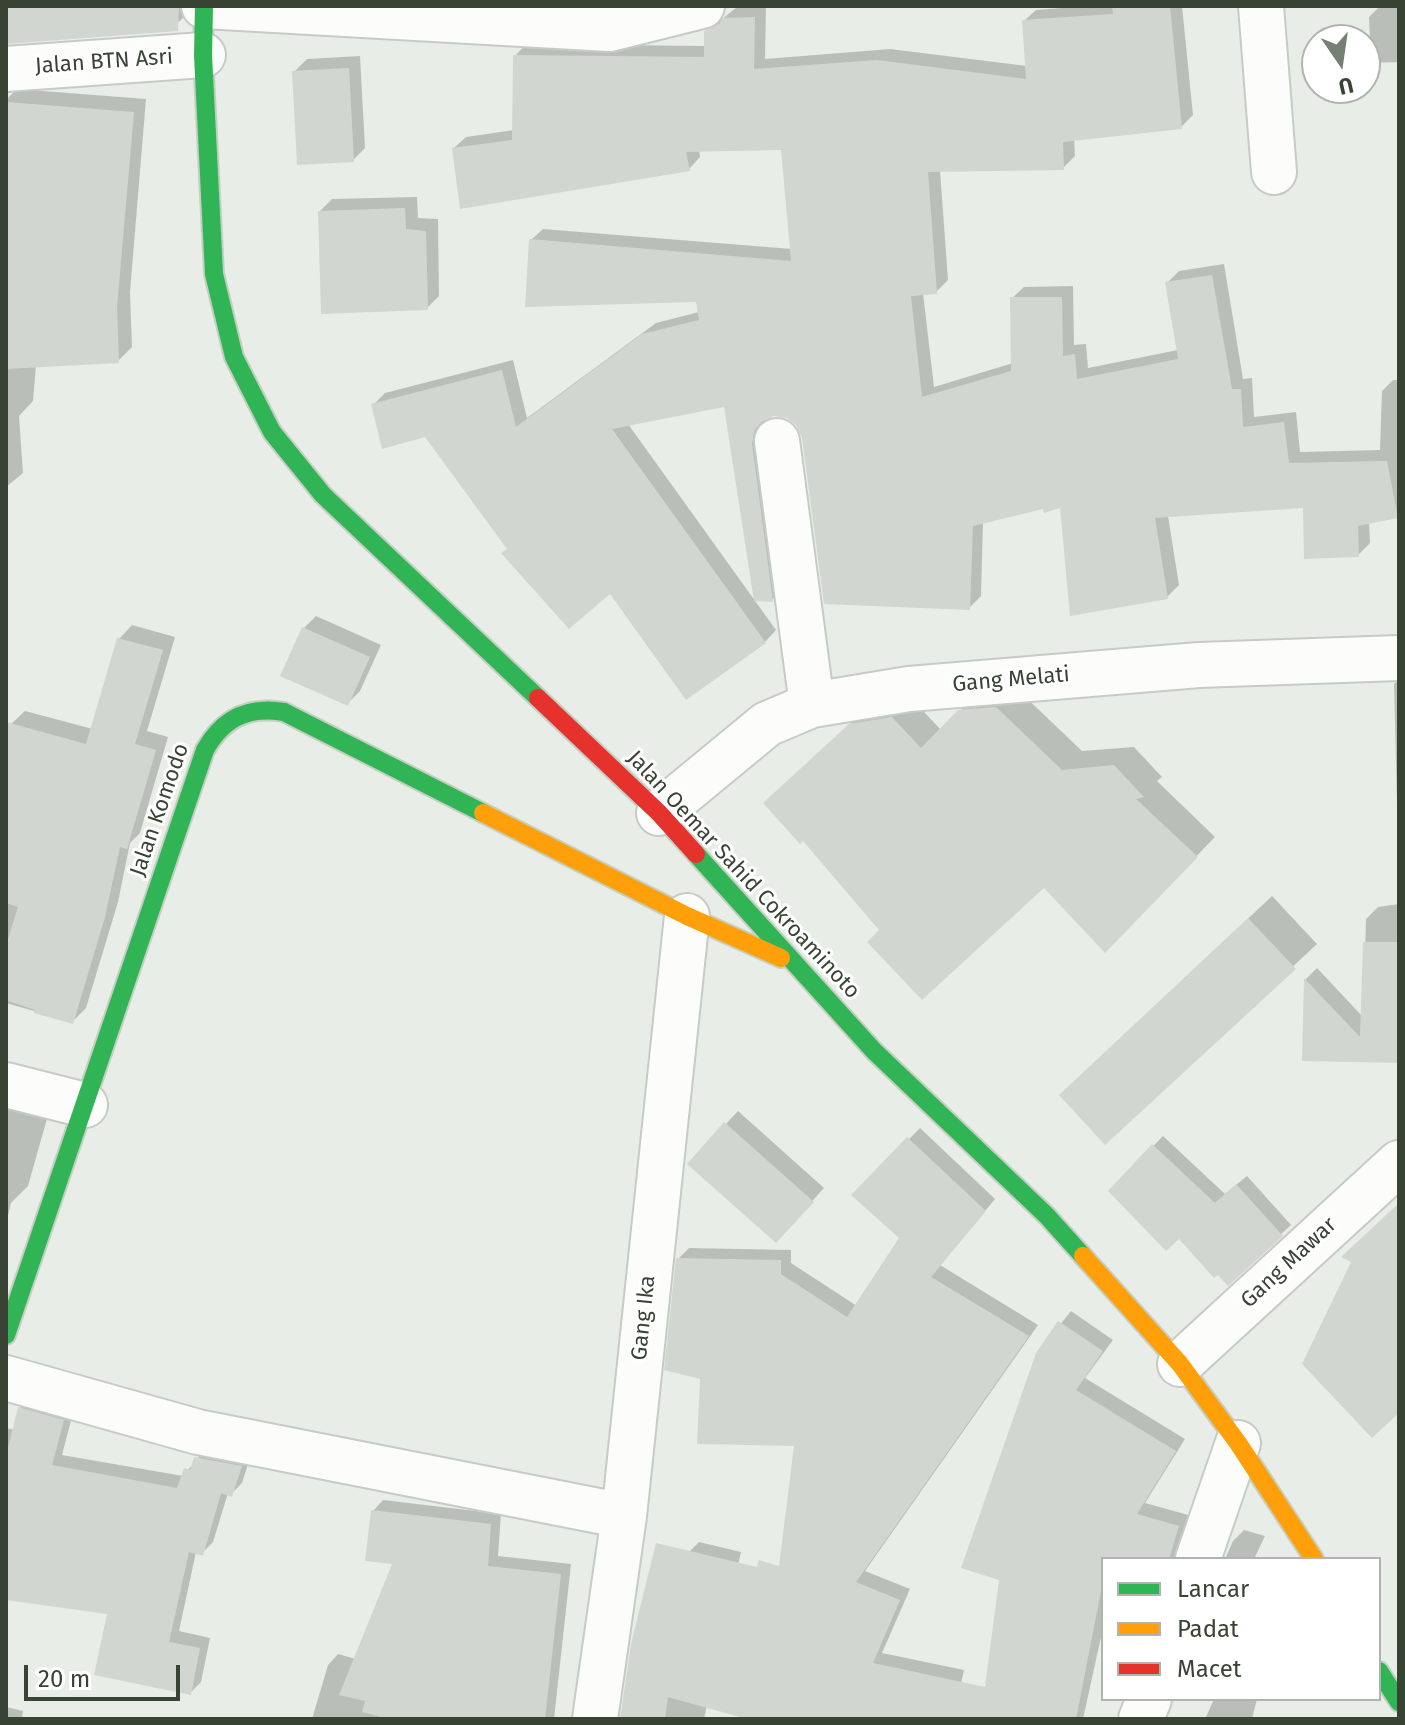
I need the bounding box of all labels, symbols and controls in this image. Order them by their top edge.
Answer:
north arrow [1301,24,1381,104]
street label: Jalan BTN Asri [34,44,174,80]
text: U [1336,71,1356,101]
street label: Gang Melati [951,662,1071,698]
street label: Jalan Komodo [125,740,195,880]
street label: Jalan Oemar Sahid Cokroaminoto [621,745,865,1005]
street label: Gang Mawar [1236,1212,1342,1314]
street label: Gang Ika [626,1274,662,1362]
legend [1101,1557,1381,1701]
text: Lancar [1177,1575,1249,1603]
text: Padat [1177,1615,1239,1643]
scale bar [28,1649,184,1699]
text: Macet [1177,1655,1241,1683]
text: 20 m [38,1665,90,1693]

